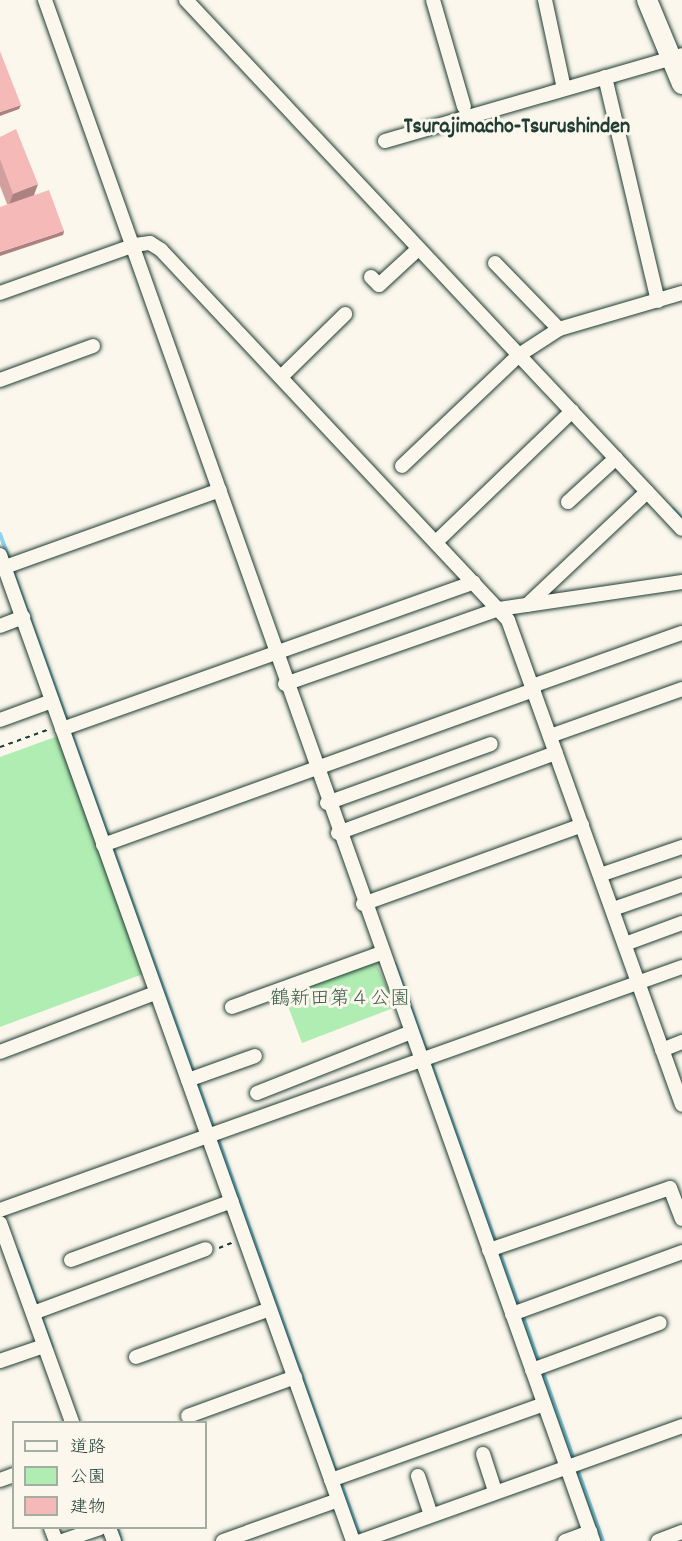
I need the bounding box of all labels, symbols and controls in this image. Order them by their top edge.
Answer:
district label: Tsurajimacho-Tsurushinden [404,115,630,141]
park label: 鶴新田第４公園 [270,988,410,1012]
legend [12,1421,207,1529]
text: 道路 [70,1436,106,1461]
text: 公園 [70,1466,106,1491]
text: 建物 [70,1496,106,1521]

